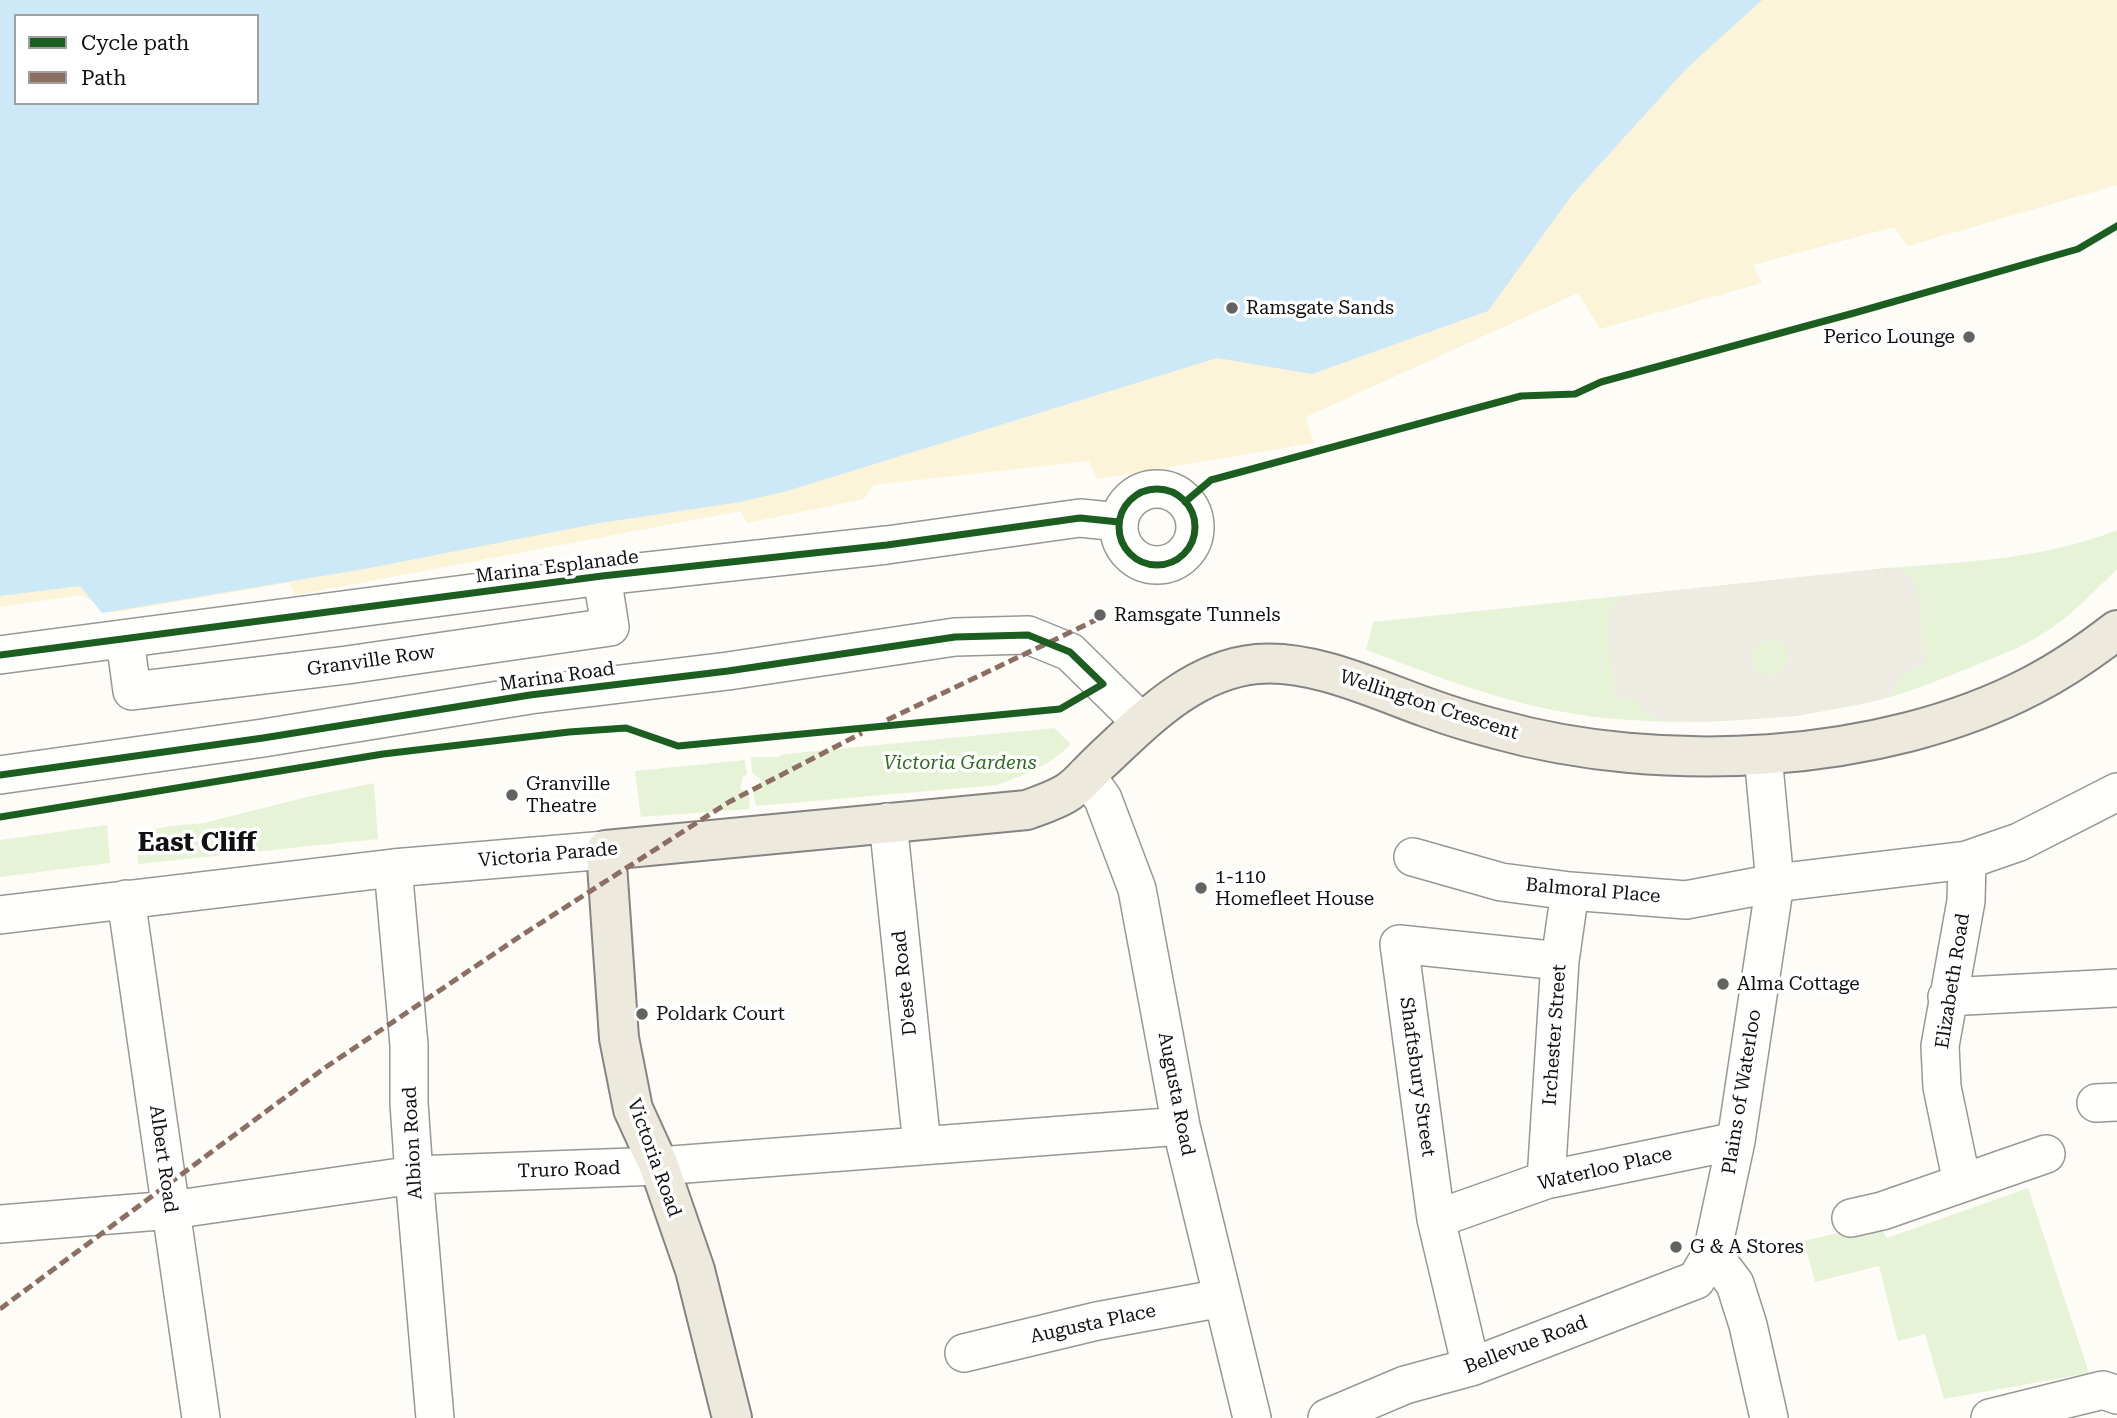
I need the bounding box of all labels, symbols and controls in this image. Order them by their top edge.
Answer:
legend [14,14,259,105]
text: Cycle path [81,31,189,55]
text: Path [81,66,127,90]
place label: Ramsgate Sands [1246,297,1394,319]
marker: Ramsgate Sands [1224,300,1240,316]
place label: Perico Lounge [1823,326,1955,348]
marker: Perico Lounge [1961,329,1977,345]
street label: Marina Esplanade [474,546,640,588]
place label: Ramsgate Tunnels [1114,604,1280,626]
marker: Ramsgate Tunnels [1092,607,1108,623]
street label: Granville Row [306,641,436,681]
street label: Marina Road [498,658,616,696]
street label: Wellington Crescent [1337,665,1521,745]
park label: Victoria Gardens [883,752,1037,774]
place label: Granville Theatre [526,773,610,817]
marker: Granville Theatre [504,787,520,803]
district label: East Cliff [138,827,256,859]
street label: Victoria Parade [477,838,619,872]
place label: 1-110 Homefleet House [1215,866,1374,910]
street label: Balmoral Place [1525,874,1661,908]
marker: 1-110 Homefleet House [1193,880,1209,896]
street label: Elizabeth Road [1931,912,1975,1050]
street label: D'este Road [888,929,922,1037]
street label: Irchester Street [1539,964,1571,1106]
place label: Alma Cottage [1737,973,1860,995]
marker: Alma Cottage [1715,976,1731,992]
street label: Shaftsbury Street [1394,996,1440,1158]
place label: Poldark Court [656,1003,785,1025]
marker: Poldark Court [634,1006,650,1022]
street label: Plains of Waterloo [1718,1008,1766,1176]
street label: Augusta Road [1153,1030,1199,1158]
street label: Albion Road [399,1086,427,1200]
street label: Victoria Road [622,1096,686,1220]
street label: Albert Road [144,1104,182,1214]
street label: Waterloo Place [1536,1142,1674,1196]
street label: Truro Road [517,1157,621,1183]
place label: G & A Stores [1690,1236,1804,1258]
marker: G & A Stores [1668,1239,1684,1255]
street label: Augusta Place [1028,1300,1158,1348]
street label: Bellevue Road [1461,1311,1591,1379]

